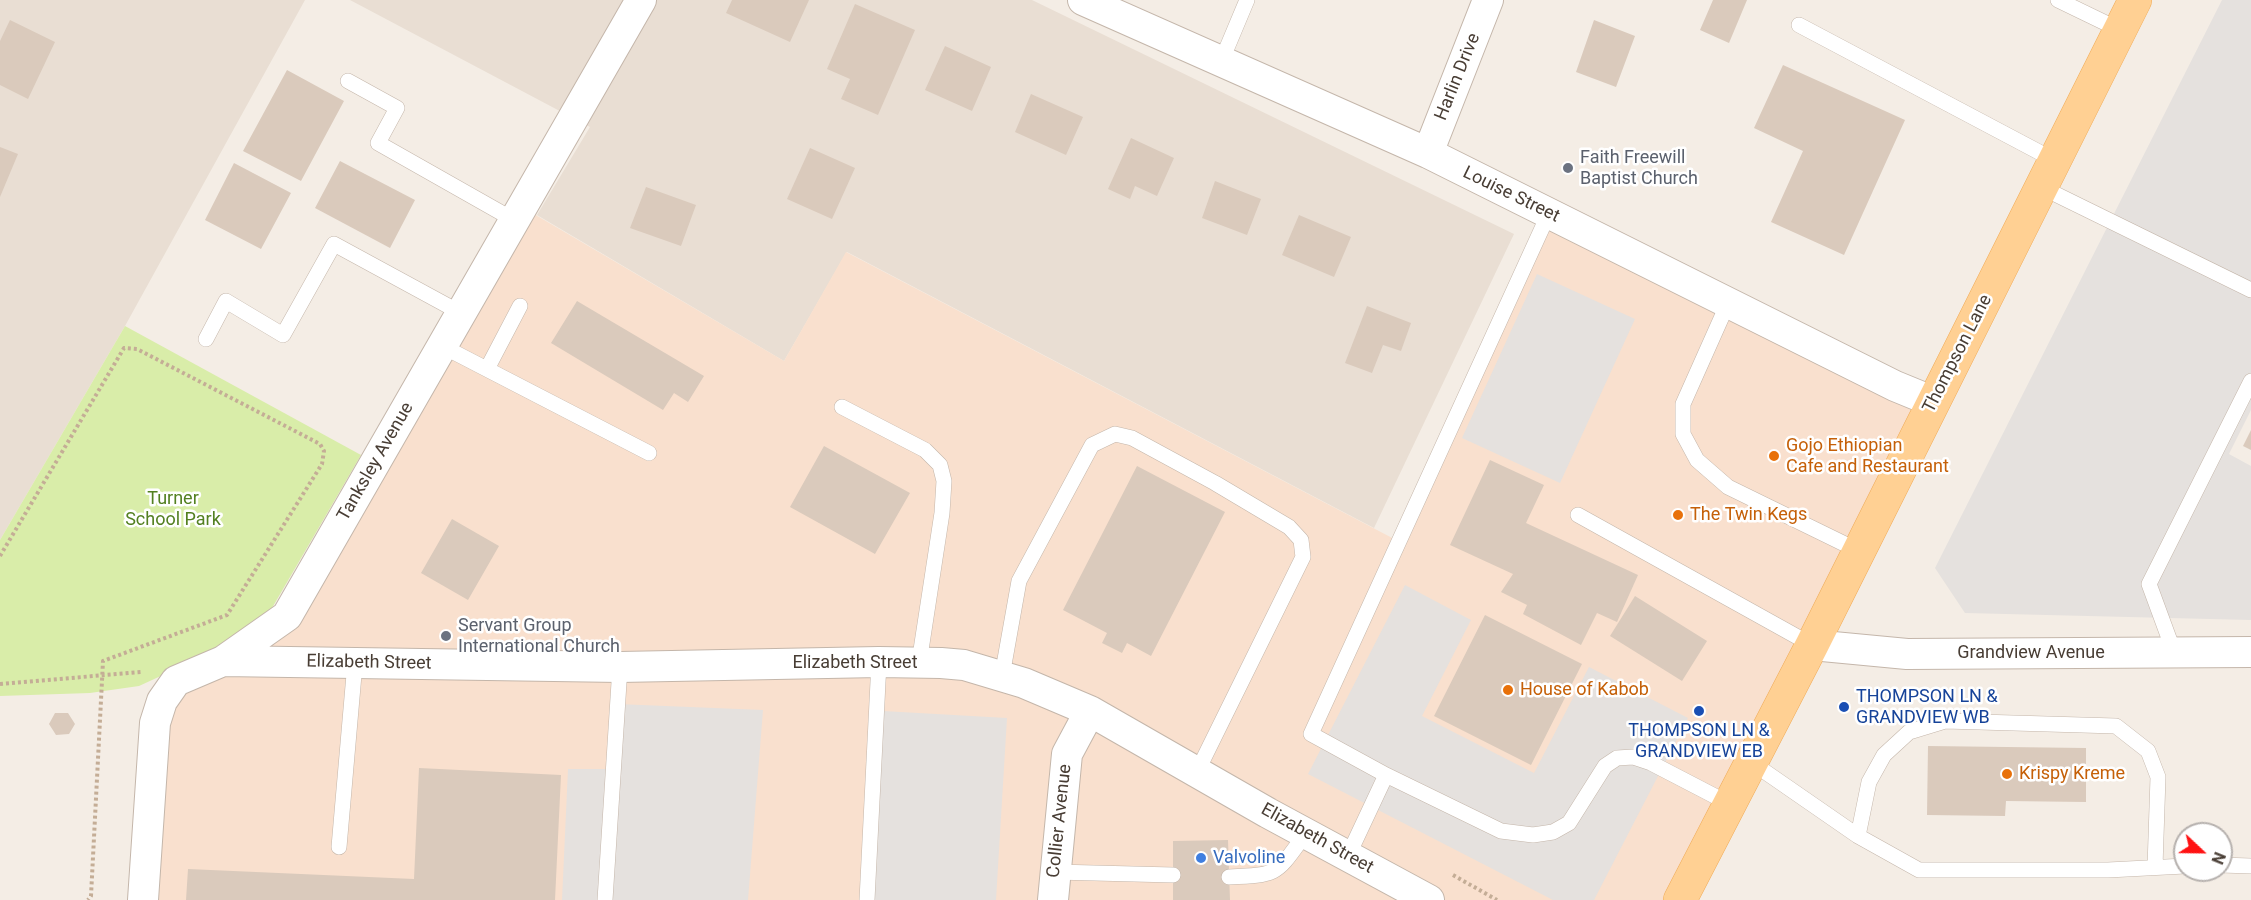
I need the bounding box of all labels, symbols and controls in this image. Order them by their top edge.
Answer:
street label: Harlin Drive [1431,30,1485,124]
place label: Faith Freewill Baptist Church [1580,147,1698,190]
marker: Faith Freewill Baptist Church [1561,161,1575,175]
street label: Louise Street [1459,162,1563,228]
street label: Thompson Lane [1919,291,1997,417]
street label: Tanksley Avenue [333,399,419,525]
place label: Gojo Ethiopian Cafe and Restaurant [1786,435,1949,478]
marker: Gojo Ethiopian Cafe and Restaurant [1767,449,1781,463]
park label: Turner School Park [125,488,221,530]
place label: The Twin Kegs [1690,504,1807,526]
marker: The Twin Kegs [1671,508,1685,522]
place label: Servant Group International Church [458,615,620,658]
marker: Servant Group International Church [439,629,453,643]
street label: Grandview Avenue [1957,642,2105,664]
street label: Elizabeth Street [306,651,432,675]
street label: Elizabeth Street [792,652,918,674]
place label: House of Kabob [1520,679,1649,701]
marker: House of Kabob [1501,683,1515,697]
place label: THOMPSON LN & GRANDVIEW WB [1856,686,1998,728]
marker: THOMPSON LN & GRANDVIEW WB [1837,700,1851,714]
marker: THOMPSON LN & GRANDVIEW EB [1692,704,1706,718]
place label: THOMPSON LN & GRANDVIEW EB [1628,720,1770,762]
street label: Collier Avenue [1043,763,1077,879]
place label: Krispy Kreme [2019,763,2125,785]
marker: Krispy Kreme [2000,767,2014,781]
street label: Elizabeth Street [1257,799,1377,879]
north arrow [2173,822,2233,882]
place label: Valvoline [1213,847,1285,869]
text: N [2207,849,2229,867]
marker: Valvoline [1194,851,1208,865]

